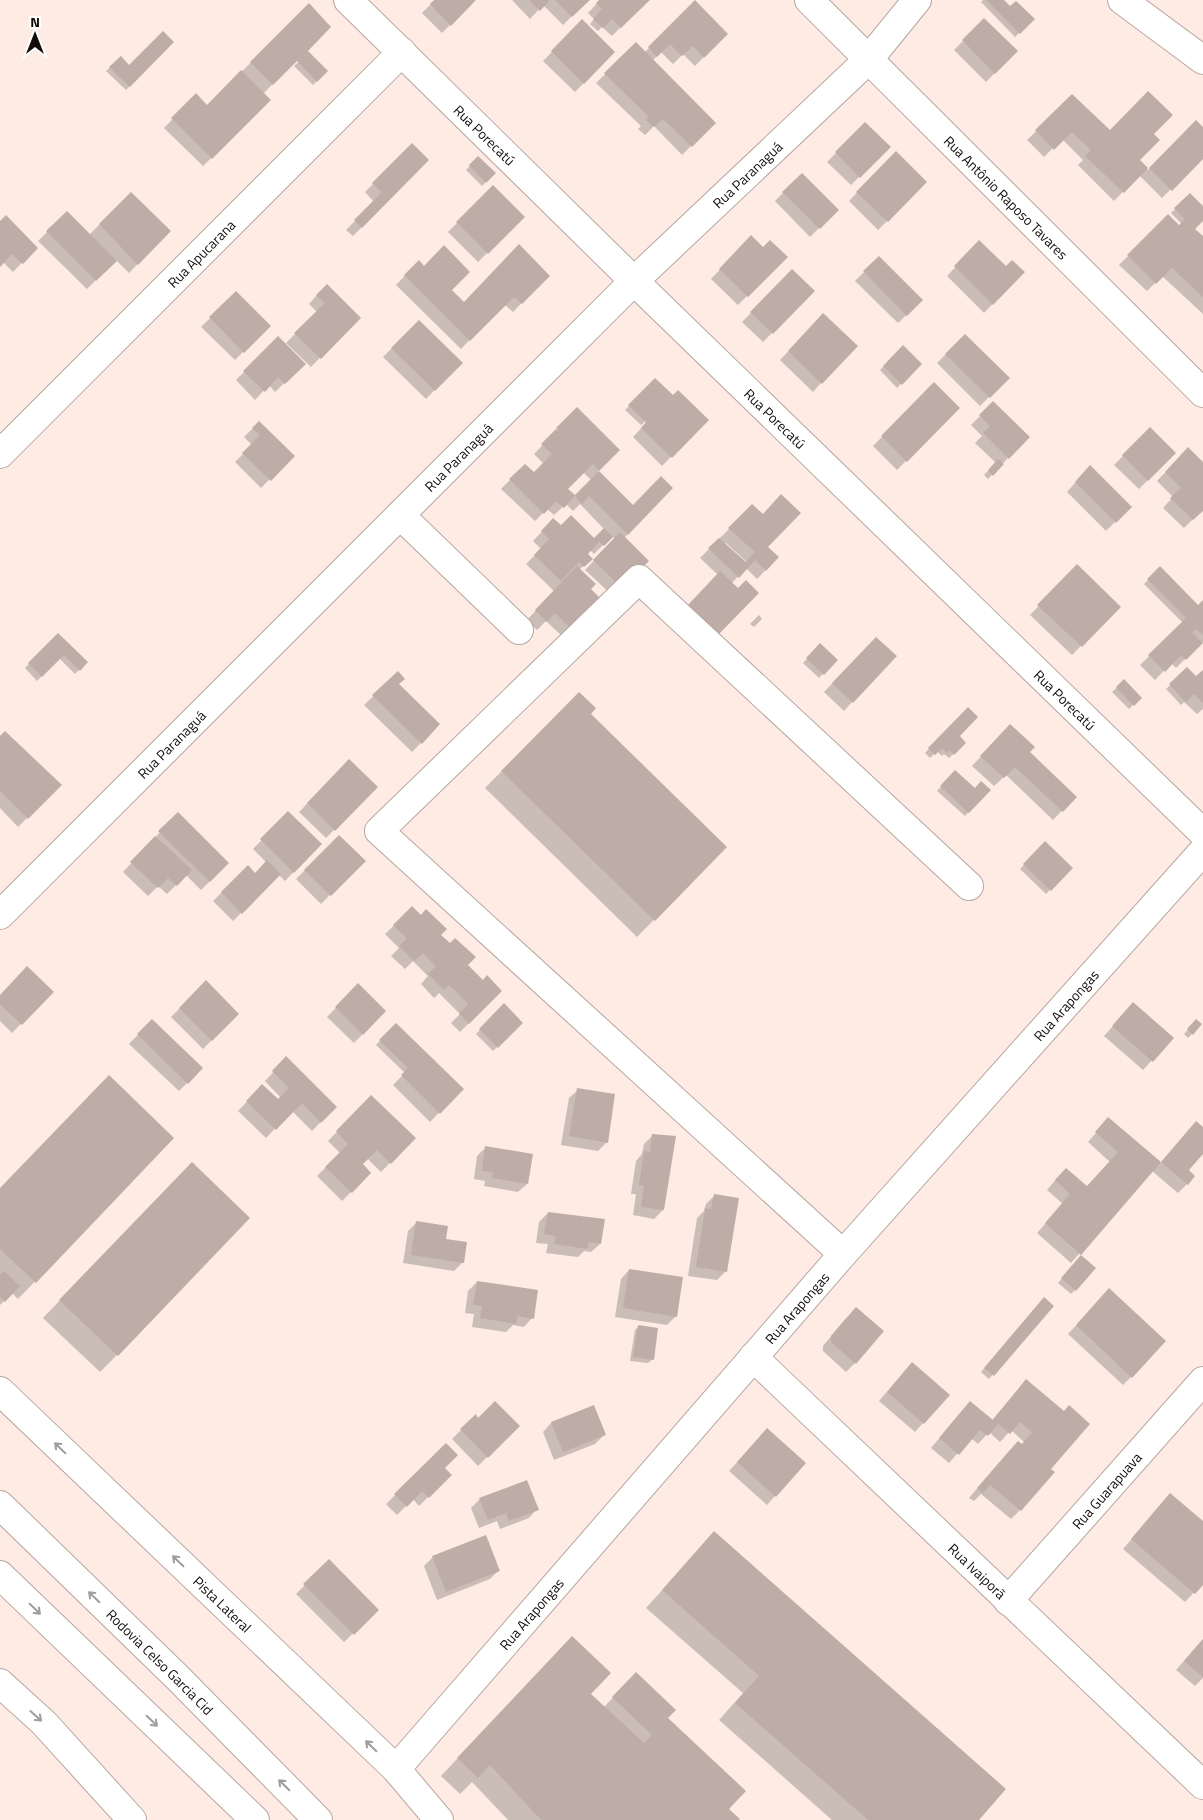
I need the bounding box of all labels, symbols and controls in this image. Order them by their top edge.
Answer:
north arrow [10,10,60,60]
text: N [30,11,40,32]
street label: Rua Porecatú [449,99,521,170]
street label: Rua Antônio Raposo Tavares [940,130,1073,264]
street label: Rua Paranaguá [707,136,787,213]
street label: Rua Apucarana [162,214,240,292]
street label: Rua Porecatú [740,383,811,453]
street label: Rua Paranaguá [419,418,497,496]
street label: Rua Porecatú [1030,664,1101,735]
street label: Rua Paranaguá [132,705,210,783]
street label: Rua Arapongas [1028,965,1103,1045]
street label: Rua Arapongas [759,1267,834,1348]
one-way arrow [54,1442,66,1454]
street label: Rua Guarapuava [1066,1447,1146,1533]
street label: Rua Ivaiporã [944,1538,1011,1603]
one-way arrow [171,1555,184,1567]
street label: Pista Lateral [189,1571,257,1637]
street label: Rua Arapongas [494,1573,568,1654]
one-way arrow [88,1590,100,1603]
one-way arrow [29,1603,41,1615]
street label: Rodovia Celso Garcia Cid [102,1604,219,1719]
one-way arrow [30,1710,43,1722]
one-way arrow [146,1715,158,1727]
one-way arrow [365,1739,377,1752]
one-way arrow [278,1779,290,1792]

